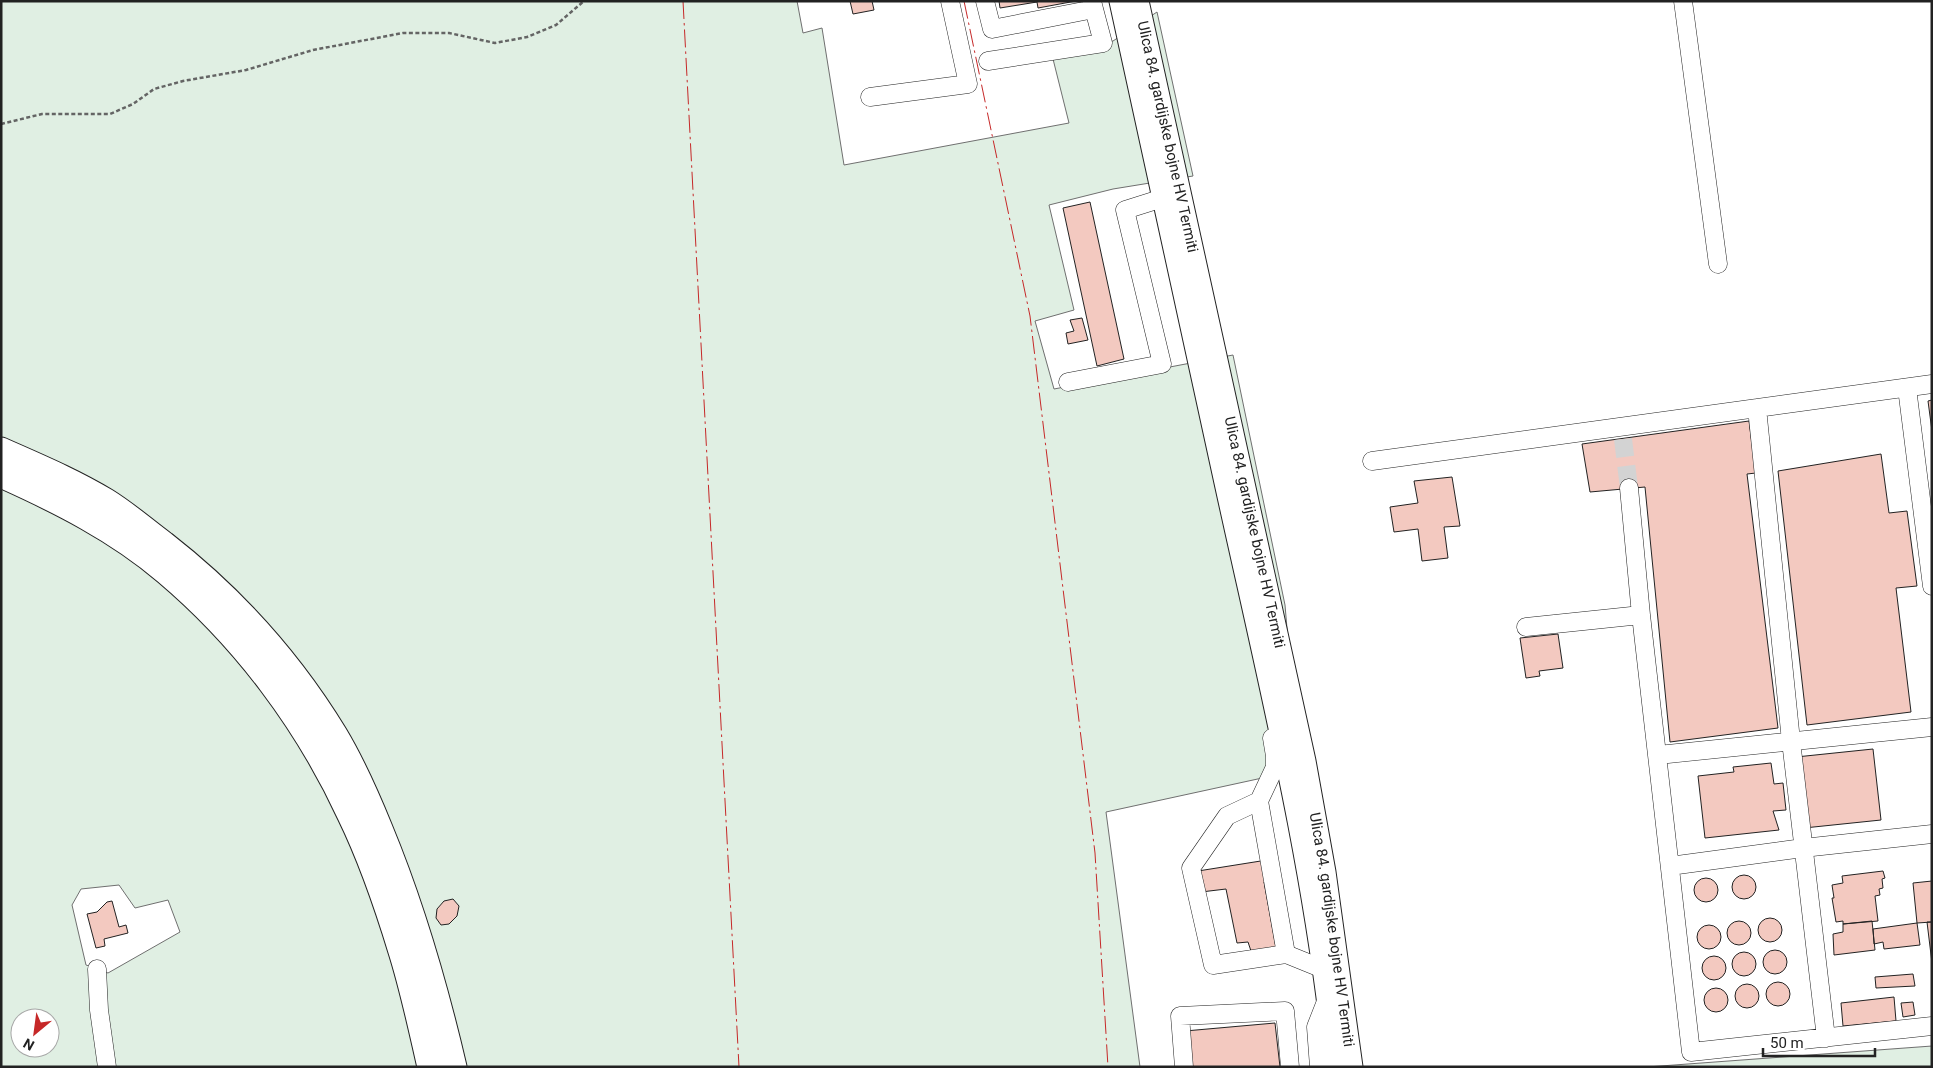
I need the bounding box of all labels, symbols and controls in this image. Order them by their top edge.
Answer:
street label: Ulica 84. gardijske bojne HV Termiti [1134,19,1202,254]
street label: Ulica 84. gardijske bojne HV Termiti [1221,415,1289,650]
street label: Ulica 84. gardijske bojne HV Termiti [1305,811,1358,1048]
north arrow [10,1008,60,1058]
scale bar [1763,1026,1876,1058]
text: 50 m [1770,1034,1804,1052]
text: N [20,1035,37,1054]

